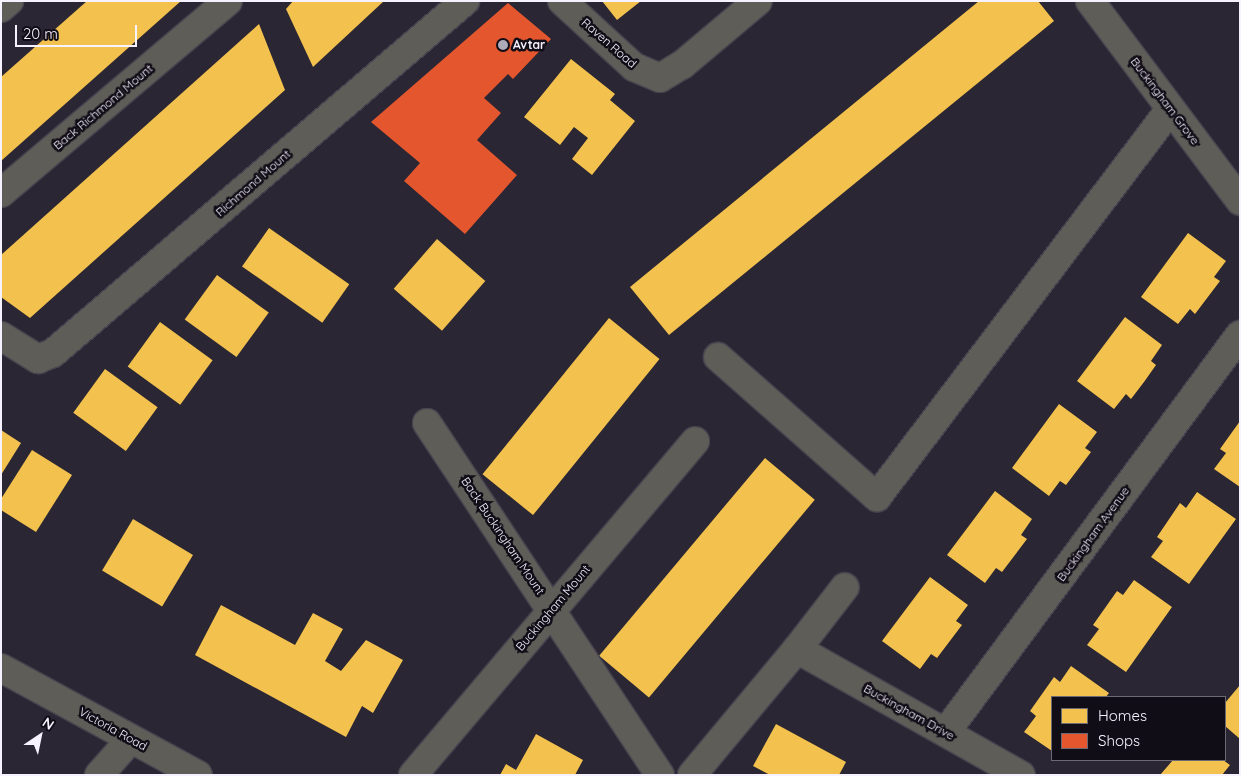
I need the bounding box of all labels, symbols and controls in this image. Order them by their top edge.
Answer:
scale bar [18,15,140,47]
street label: Raven Road [579,15,639,71]
text: 20 m [23,24,58,43]
place label: Avtar [513,38,545,52]
marker: Avtar [497,39,509,51]
street label: Buckingham Grove [1127,55,1203,147]
street label: Back Richmond Mount [50,61,156,153]
street label: Richmond Mount [213,147,293,219]
street label: Back Buckingham Mount [458,475,548,597]
street label: Buckingham Avenue [1054,484,1132,584]
street label: Buckingham Mount [513,562,593,654]
street label: Buckingham Drive [861,681,957,743]
legend [1051,696,1226,761]
street label: Victoria Road [76,704,150,754]
text: Homes [1098,706,1147,725]
north arrow [15,711,65,761]
text: N [39,713,58,734]
text: Shops [1098,731,1140,750]

